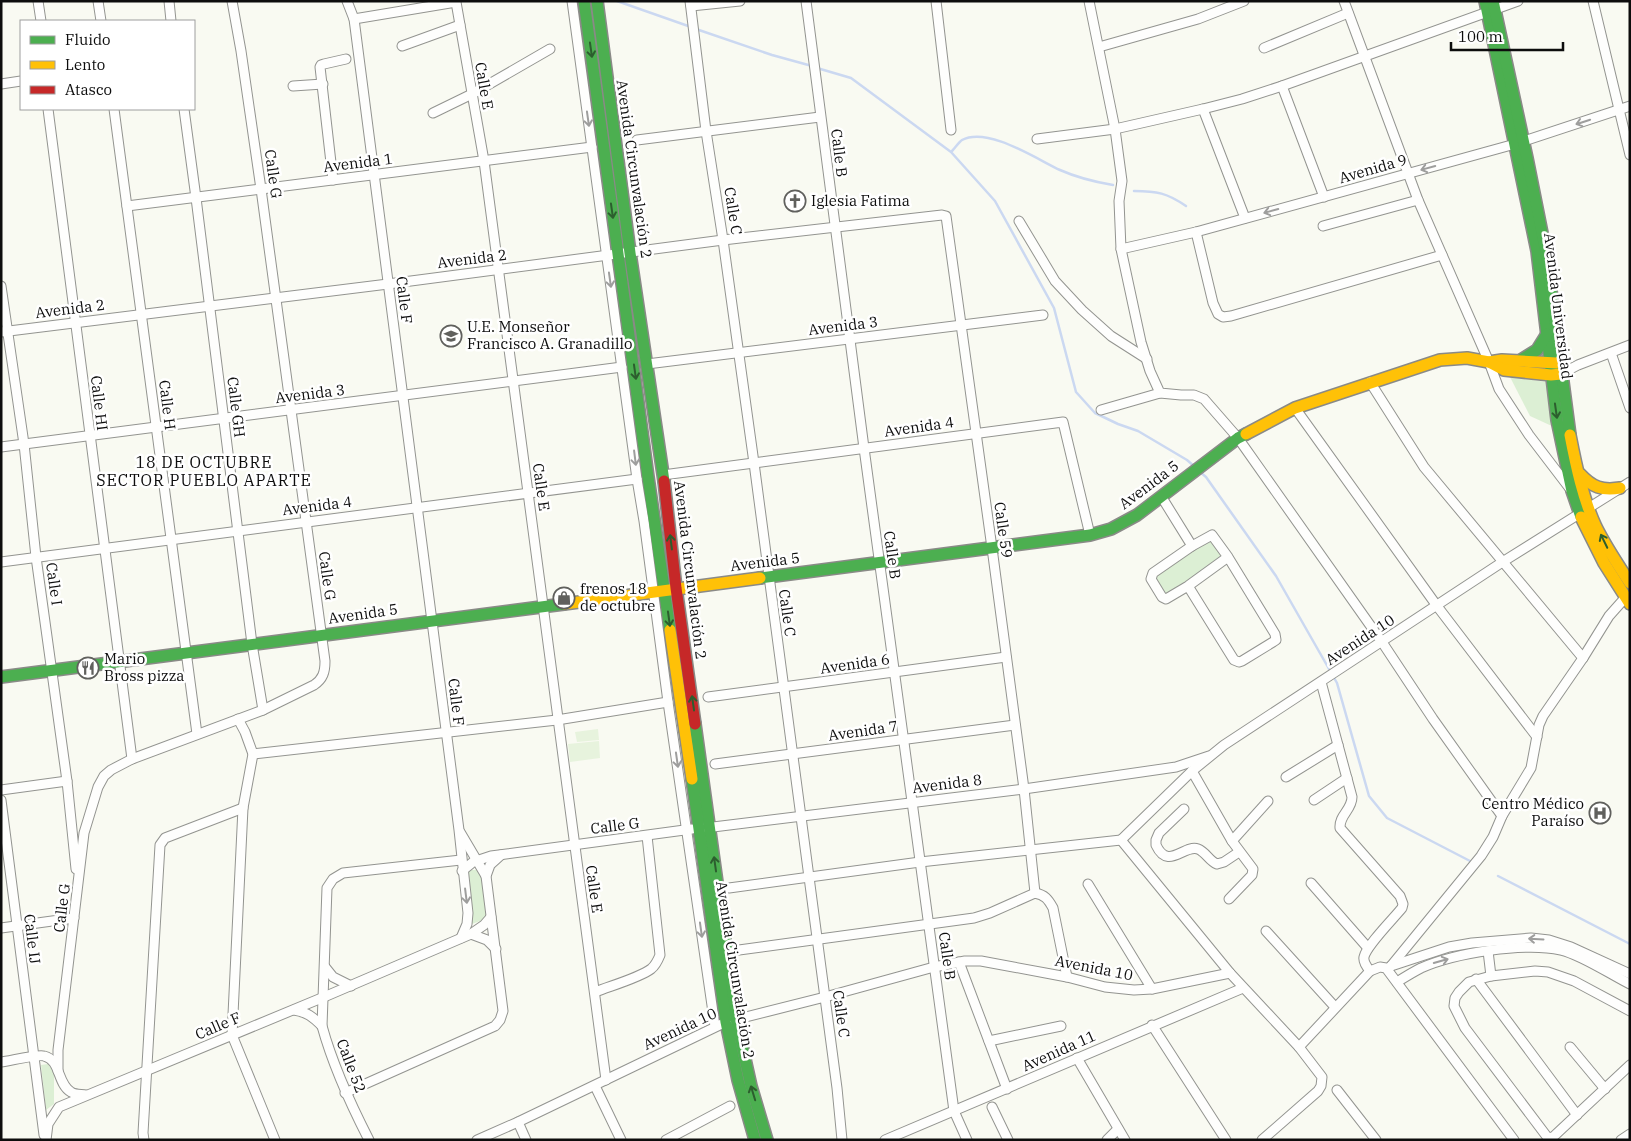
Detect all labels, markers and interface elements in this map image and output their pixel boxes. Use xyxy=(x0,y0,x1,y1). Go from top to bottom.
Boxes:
legend xyxy=(20,20,195,110)
scale bar xyxy=(1451,20,1564,52)
text: 100 m xyxy=(1458,27,1503,46)
text: Fluido xyxy=(65,30,110,49)
one-way arrow xyxy=(586,41,596,57)
text: Lento xyxy=(65,55,105,74)
street label: Calle E xyxy=(471,61,498,111)
street label: Avenida Circunvalación 2 xyxy=(613,78,656,259)
text: Atasco xyxy=(65,80,112,99)
one-way arrow xyxy=(584,111,594,127)
one-way arrow xyxy=(1576,117,1592,127)
street label: Calle B xyxy=(827,128,852,178)
street label: Calle G xyxy=(261,148,286,200)
street label: Avenida 1 xyxy=(322,149,394,176)
street label: Avenida 9 xyxy=(1337,150,1409,187)
one-way arrow xyxy=(1420,164,1436,173)
street label: Calle C xyxy=(720,186,747,236)
church icon: Iglesia Fatima xyxy=(783,189,807,213)
place label: Iglesia Fatima xyxy=(811,191,910,210)
one-way arrow xyxy=(607,202,617,218)
one-way arrow xyxy=(1263,207,1279,216)
street label: Avenida Universidad xyxy=(1540,232,1577,380)
street label: Avenida 2 xyxy=(436,245,508,272)
one-way arrow xyxy=(605,272,615,288)
street label: Calle F xyxy=(392,275,417,325)
street label: Avenida 2 xyxy=(34,295,106,322)
street label: Avenida 3 xyxy=(807,312,879,339)
place label: U.E. Monseñor Francisco A. Granadillo xyxy=(467,317,633,353)
school or university icon: U.E. Monseñor Francisco A. Granadillo xyxy=(439,324,463,348)
one-way arrow xyxy=(630,363,640,379)
street label: Calle HI xyxy=(87,374,112,432)
street label: Calle GH xyxy=(223,376,250,438)
street label: Calle H xyxy=(155,379,180,431)
street label: Avenida 3 xyxy=(274,380,346,407)
one-way arrow xyxy=(1551,403,1561,419)
street label: Avenida 4 xyxy=(883,412,955,441)
one-way arrow xyxy=(630,450,640,466)
district label: 18 DE OCTUBRE SECTOR PUEBLO APARTE xyxy=(96,452,312,490)
street label: Avenida 5 xyxy=(1115,456,1182,513)
street label: Calle E xyxy=(529,462,554,512)
street label: Avenida Circunvalación 2 xyxy=(670,479,711,660)
street label: Avenida 4 xyxy=(281,492,353,519)
street label: Calle 59 xyxy=(990,501,1017,559)
street label: Calle B xyxy=(880,530,905,580)
one-way arrow xyxy=(666,534,676,550)
one-way arrow xyxy=(1599,534,1609,549)
street label: Avenida 5 xyxy=(729,548,801,575)
street label: Calle G xyxy=(315,550,340,602)
street label: Calle I xyxy=(42,561,67,607)
place label: frenos 18 de octubre xyxy=(580,579,655,615)
shop icon: frenos 18 de octubre xyxy=(552,586,576,610)
street label: Calle C xyxy=(775,588,800,638)
street label: Avenida 5 xyxy=(327,599,399,628)
street label: Avenida 10 xyxy=(1321,610,1398,669)
one-way arrow xyxy=(664,611,674,627)
place label: Mario Bross pizza xyxy=(104,649,185,685)
street label: Avenida 6 xyxy=(819,649,891,678)
restaurant icon: Mario Bross pizza xyxy=(76,656,100,680)
street label: Calle F xyxy=(444,677,469,727)
one-way arrow xyxy=(687,695,697,711)
street label: Avenida 7 xyxy=(827,716,899,745)
one-way arrow xyxy=(672,752,682,768)
street label: Avenida 8 xyxy=(911,770,983,797)
place label: Centro Médico Paraíso xyxy=(1482,794,1584,830)
hospital icon: Centro Médico Paraíso xyxy=(1588,801,1612,825)
street label: Calle G xyxy=(589,813,641,838)
one-way arrow xyxy=(710,856,720,872)
street label: Calle E xyxy=(582,864,607,914)
street label: Avenida Circunvalación 2 xyxy=(712,879,759,1060)
street label: Calle G xyxy=(49,882,74,933)
one-way arrow xyxy=(461,887,471,903)
street label: Calle IJ xyxy=(20,913,45,965)
one-way arrow xyxy=(696,922,706,938)
street label: Calle B xyxy=(935,931,960,981)
one-way arrow xyxy=(1528,934,1544,943)
street label: Avenida 10 xyxy=(1054,951,1135,984)
one-way arrow xyxy=(1433,956,1449,966)
street label: Calle C xyxy=(829,989,854,1039)
street label: Avenida 10 xyxy=(640,1003,720,1054)
street label: Calle F xyxy=(192,1007,243,1044)
street label: Avenida 11 xyxy=(1019,1026,1099,1075)
street label: Calle 52 xyxy=(333,1036,370,1096)
one-way arrow xyxy=(748,1085,758,1101)

